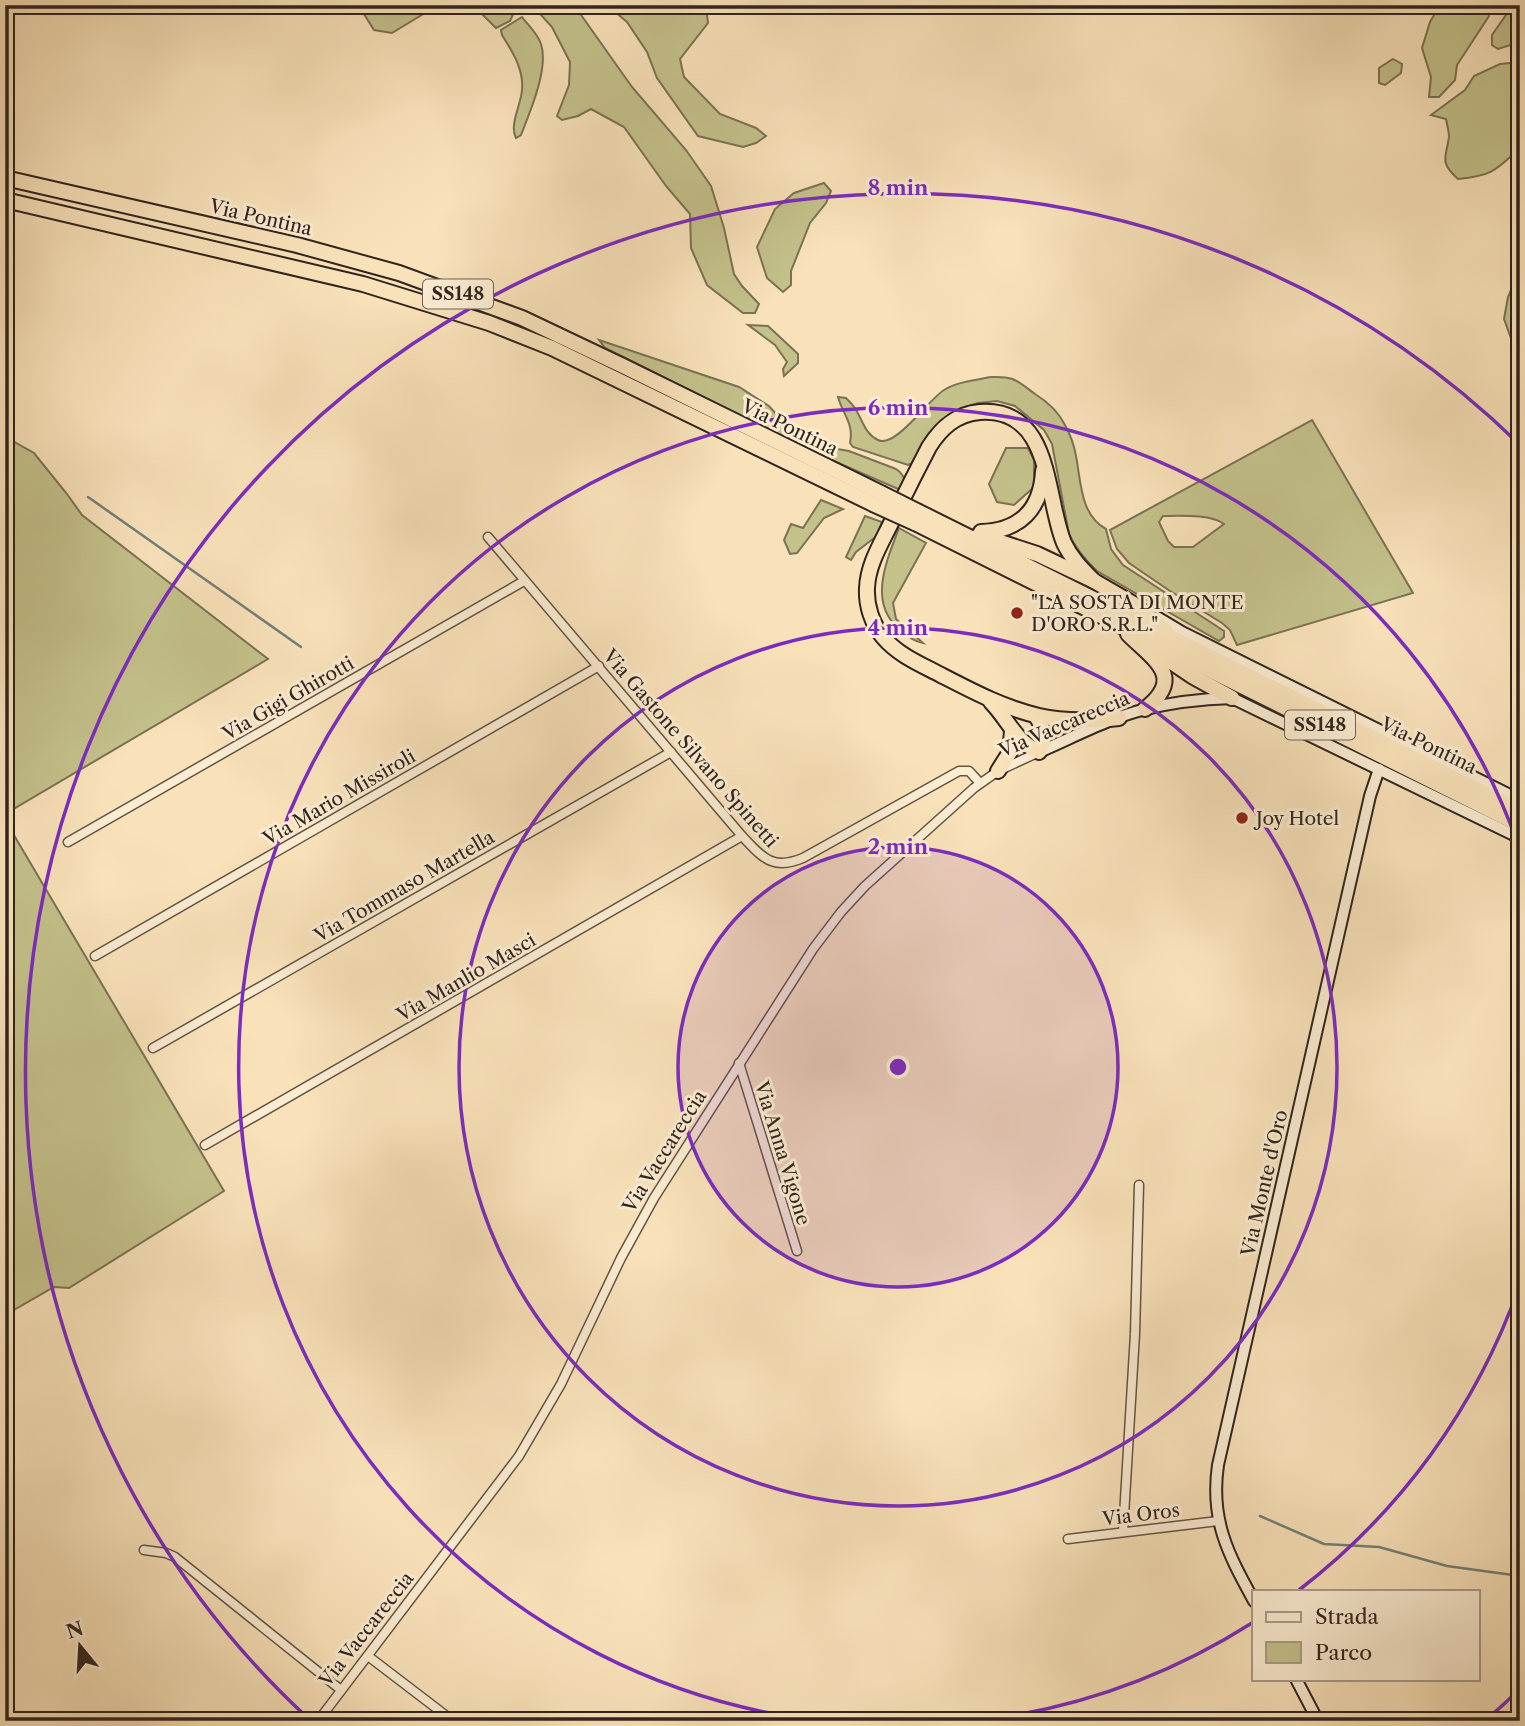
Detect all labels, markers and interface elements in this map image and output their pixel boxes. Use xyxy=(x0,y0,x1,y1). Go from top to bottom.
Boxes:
text: 8 min xyxy=(867,175,929,200)
street label: Via Pontina xyxy=(206,194,314,240)
road number: SS148 xyxy=(423,280,493,308)
street label: Via Pontina xyxy=(737,394,842,461)
text: 6 min xyxy=(868,395,929,420)
place label: "LA SOSTA DI MONTE D'ORO S.R.L." xyxy=(1031,591,1244,636)
marker: "LA SOSTA DI MONTE D'ORO S.R.L." xyxy=(1009,605,1025,621)
text: 4 min xyxy=(868,615,929,640)
street label: Via Gastone Silvano Spinetti xyxy=(598,644,783,852)
street label: Via Gigi Ghirotti xyxy=(218,651,358,746)
street label: Via Vaccareccia xyxy=(994,687,1133,763)
road number: SS148 xyxy=(1285,710,1355,740)
street label: Via Pontina xyxy=(1376,712,1481,779)
street label: Via Mario Missiroli xyxy=(258,744,420,851)
place label: Joy Hotel xyxy=(1253,807,1339,830)
marker: Joy Hotel xyxy=(1234,810,1250,826)
street label: Via Tommaso Martella xyxy=(309,825,498,948)
text: 2 min xyxy=(868,834,929,859)
street label: Via Manlio Masci xyxy=(392,928,540,1027)
centre of rings xyxy=(886,1055,910,1079)
street label: Via Anna Vigone xyxy=(749,1077,815,1228)
street label: Via Vaccareccia xyxy=(617,1086,711,1217)
street label: Via Monte d'Oro xyxy=(1236,1107,1293,1260)
street label: Via Oros xyxy=(1100,1498,1181,1531)
street label: Via Vaccareccia xyxy=(314,1567,418,1692)
legend xyxy=(1252,1590,1480,1680)
text: Strada xyxy=(1315,1604,1380,1629)
north arrow xyxy=(46,1610,116,1680)
text: N xyxy=(63,1617,86,1644)
text: Parco xyxy=(1315,1640,1372,1665)

